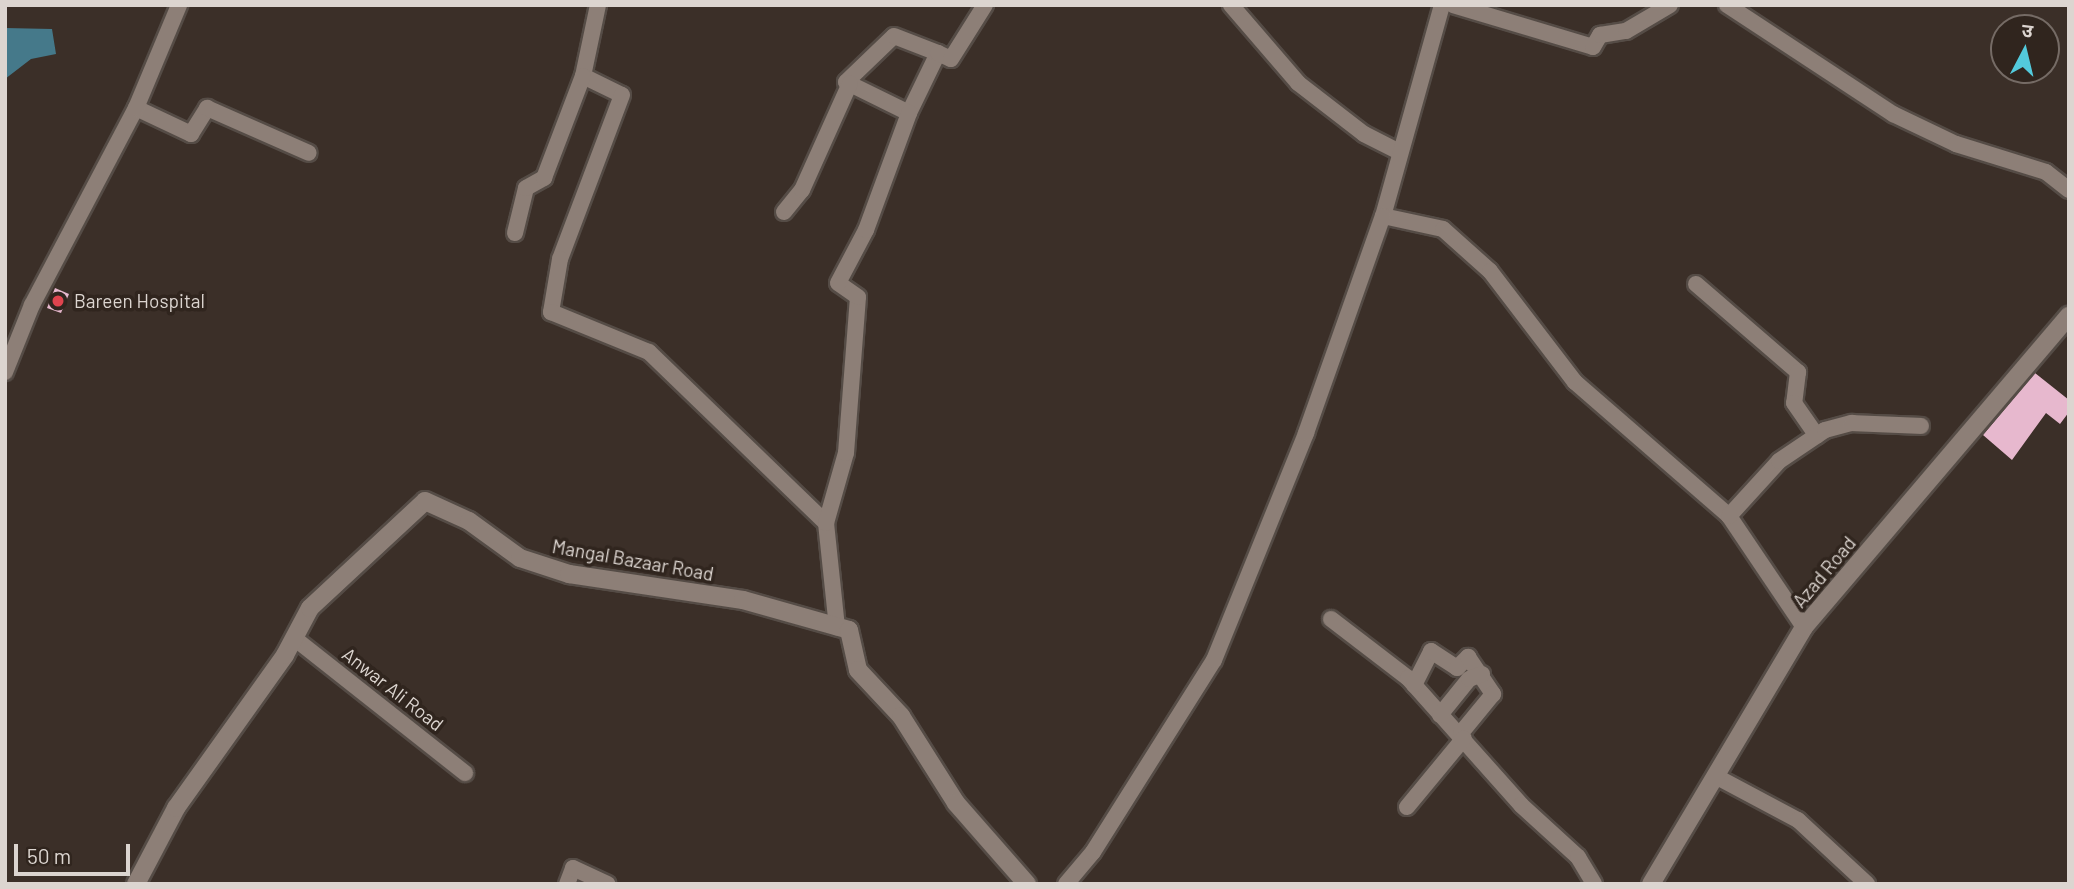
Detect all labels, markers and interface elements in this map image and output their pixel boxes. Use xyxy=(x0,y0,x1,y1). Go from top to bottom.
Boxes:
north arrow xyxy=(1990,14,2060,84)
text: उ xyxy=(2020,18,2034,42)
place label: Bareen Hospital xyxy=(74,290,205,312)
marker: Bareen Hospital xyxy=(48,291,68,311)
street label: Azad Road xyxy=(1788,532,1860,612)
street label: Mangal Bazaar Road xyxy=(550,535,716,585)
street label: Anwar Ali Road xyxy=(338,642,448,736)
scale bar xyxy=(18,830,133,874)
text: 50 m xyxy=(27,843,71,868)

